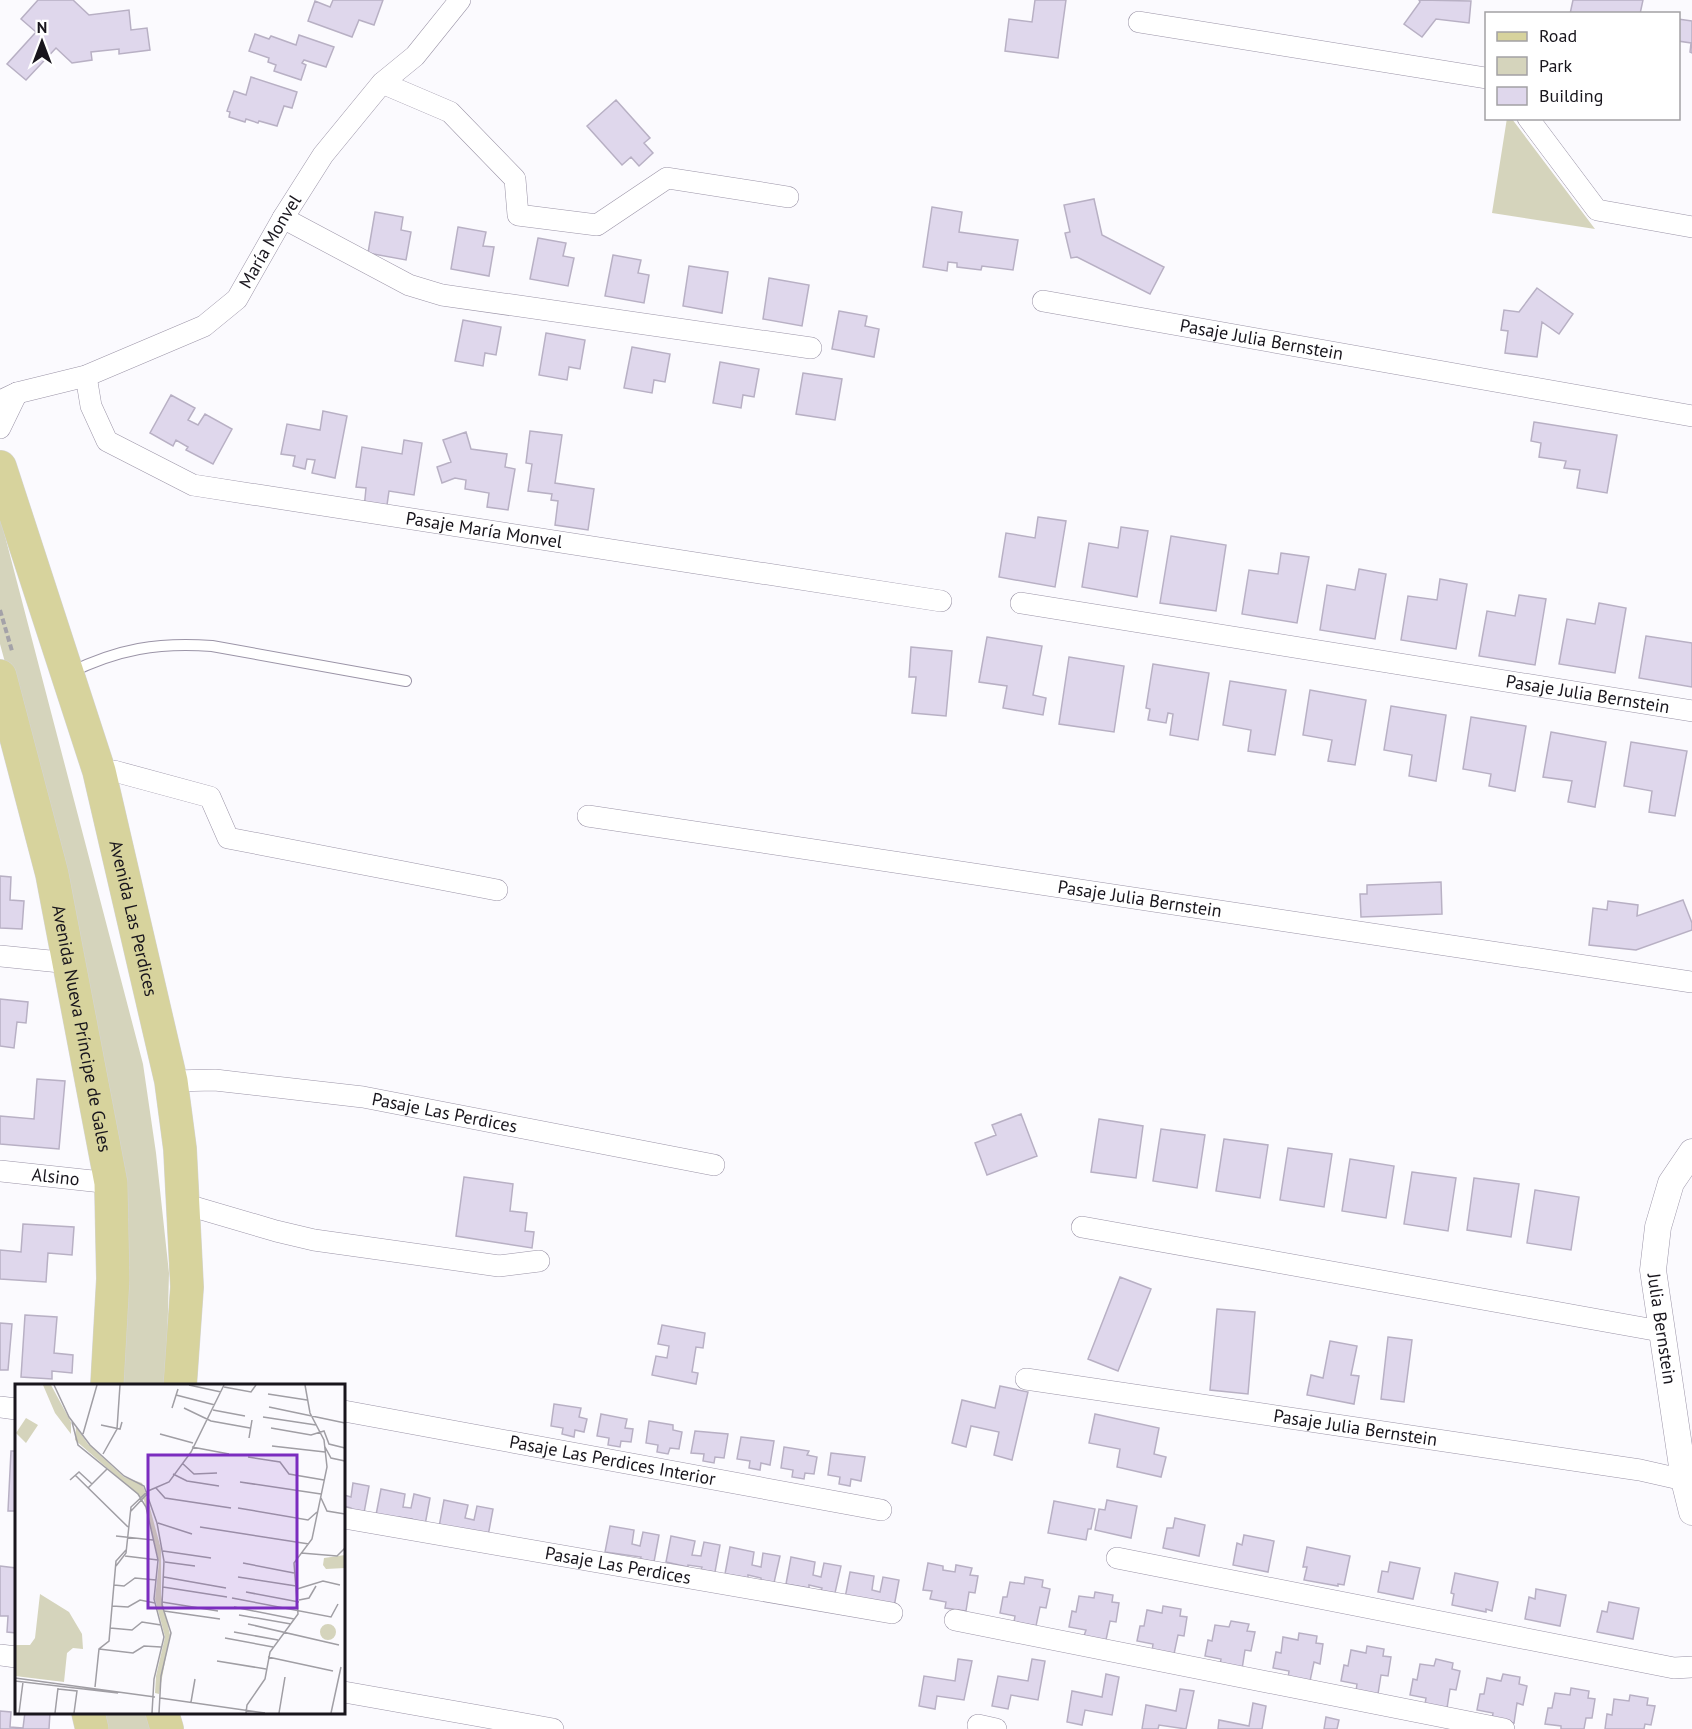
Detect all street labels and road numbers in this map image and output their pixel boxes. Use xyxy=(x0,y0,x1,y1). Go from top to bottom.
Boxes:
street label: María Monvel xyxy=(234,189,306,292)
street label: Pasaje Julia Bernstein xyxy=(1178,313,1345,365)
street label: Pasaje María Monvel xyxy=(404,506,565,553)
street label: Pasaje Julia Bernstein xyxy=(1504,669,1671,718)
street label: Avenida Las Perdices xyxy=(104,838,163,999)
street label: Pasaje Julia Bernstein xyxy=(1056,875,1223,922)
street label: Avenida Nueva Príncipe de Gales xyxy=(47,903,117,1154)
street label: Pasaje Las Perdices xyxy=(370,1087,519,1138)
street label: Alsino xyxy=(31,1163,81,1191)
street label: Julia Bernstein xyxy=(1642,1271,1682,1386)
street label: Pasaje Julia Bernstein xyxy=(1272,1404,1439,1451)
street label: Pasaje Las Perdices Interior xyxy=(508,1430,718,1490)
street label: Pasaje Las Perdices xyxy=(543,1541,693,1589)

